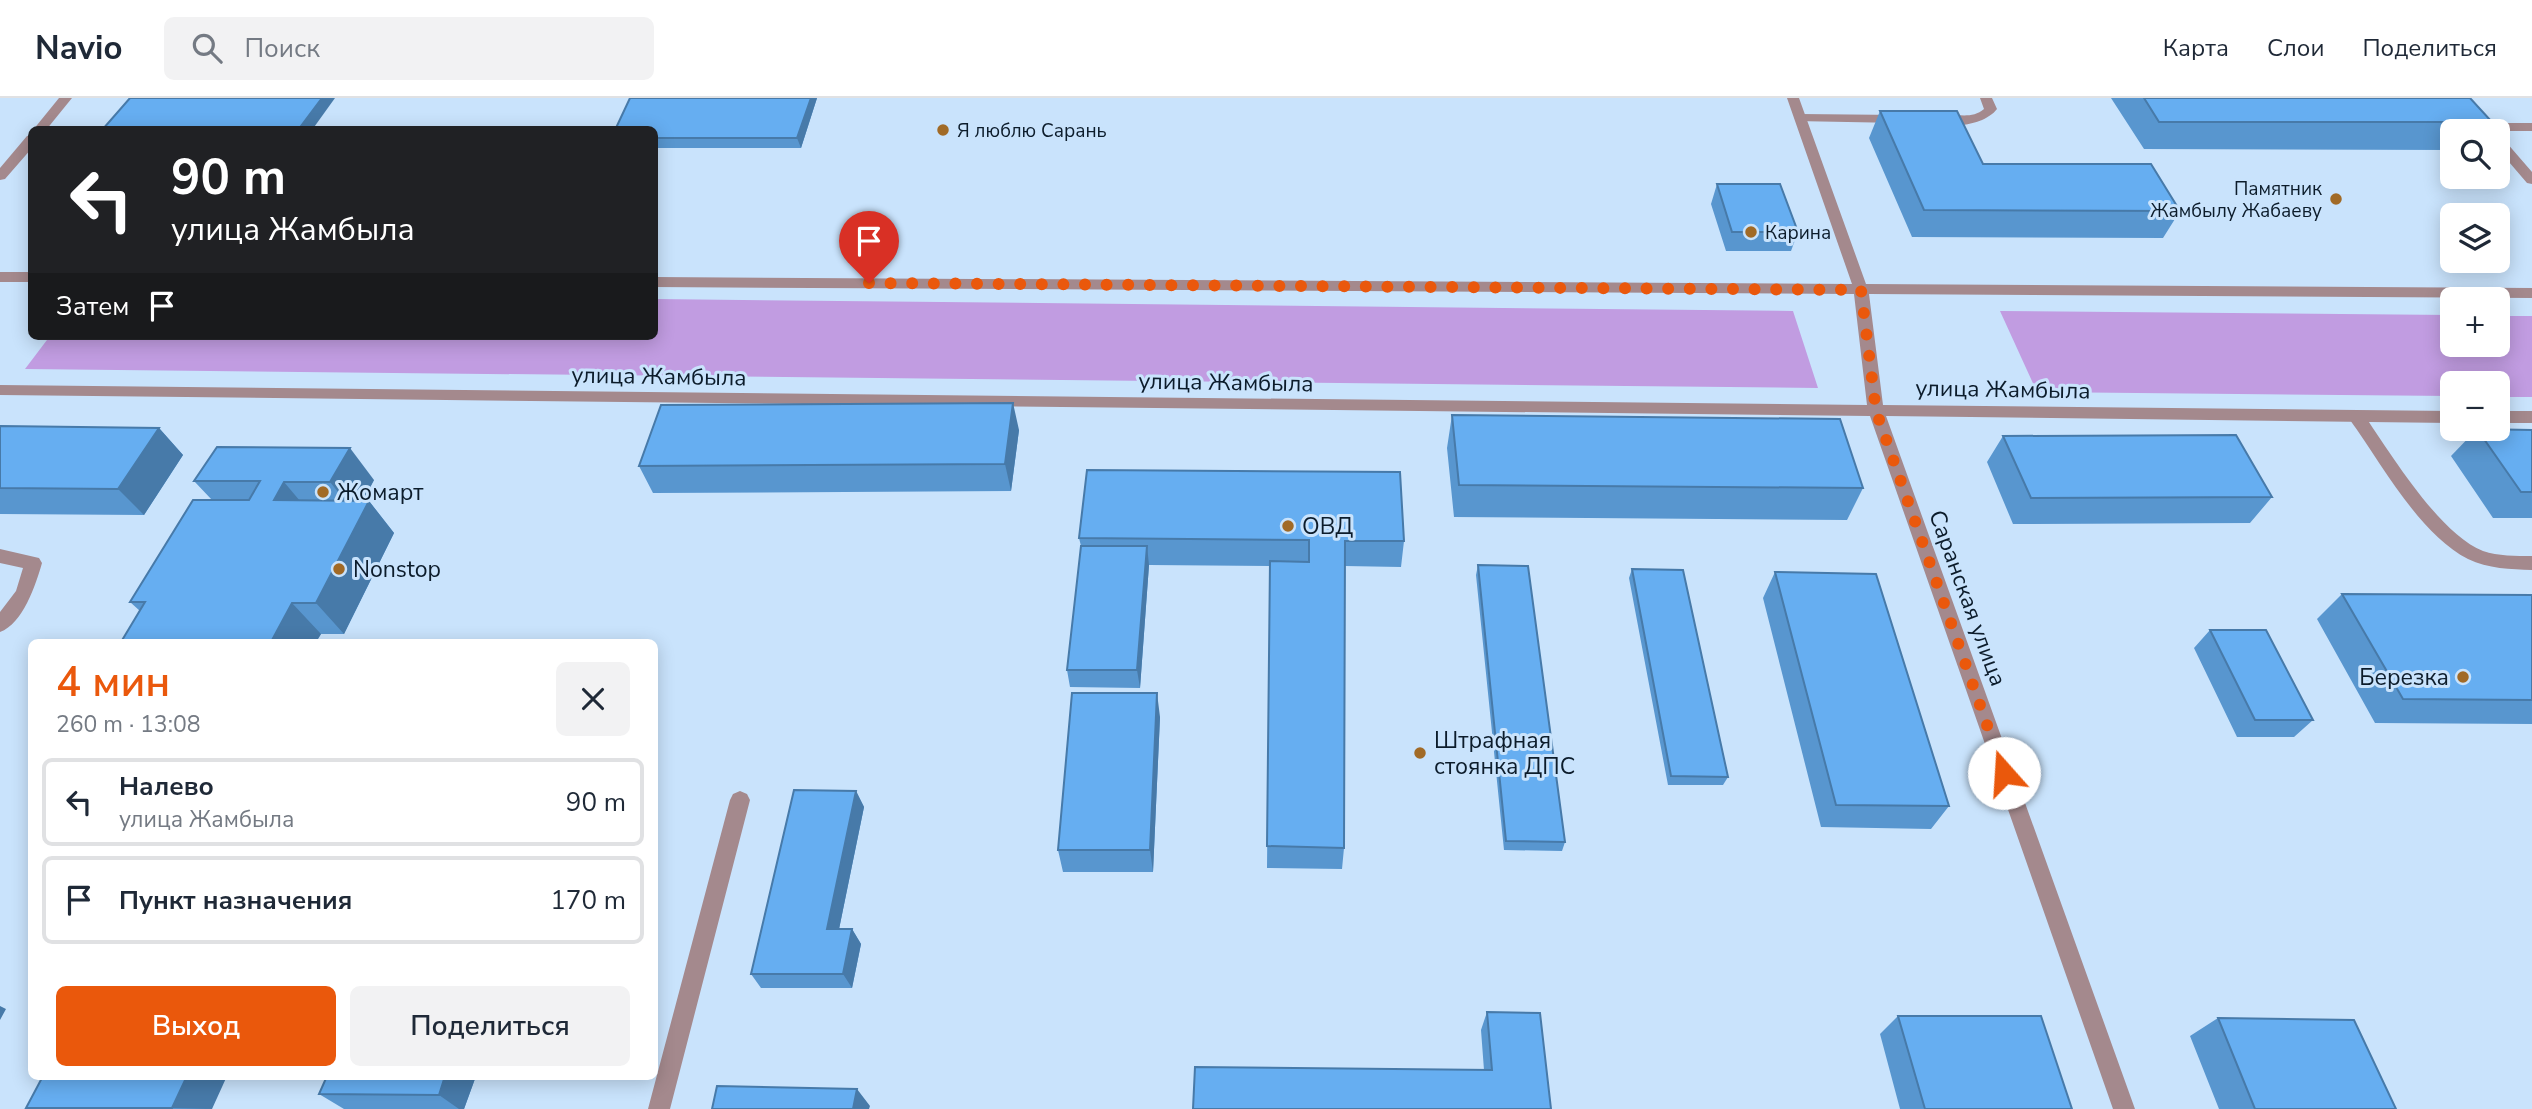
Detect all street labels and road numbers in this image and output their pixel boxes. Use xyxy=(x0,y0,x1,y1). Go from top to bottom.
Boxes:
street label: улица Жамбыла xyxy=(571,359,747,394)
street label: улица Жамбыла xyxy=(1138,365,1314,400)
street label: улица Жамбыла xyxy=(1915,372,2091,407)
street label: Саранская улица xyxy=(1921,506,2014,690)

